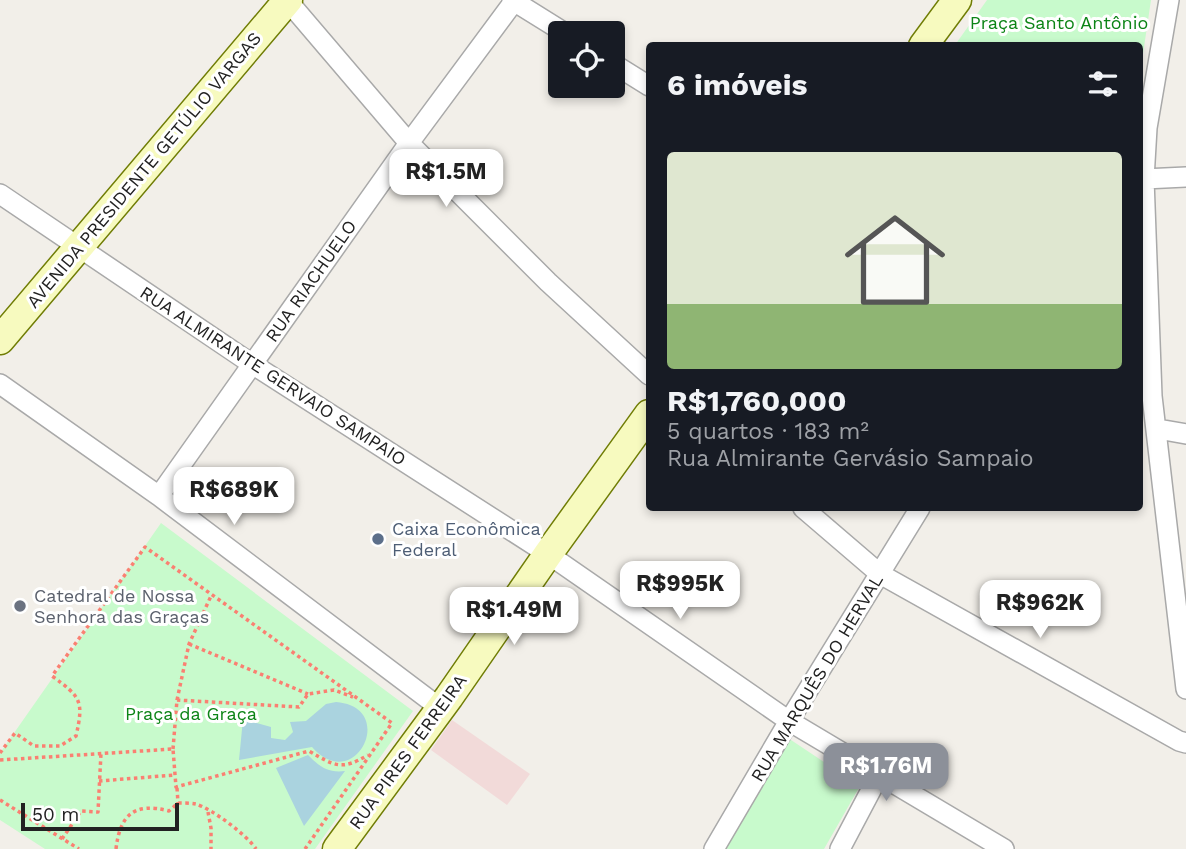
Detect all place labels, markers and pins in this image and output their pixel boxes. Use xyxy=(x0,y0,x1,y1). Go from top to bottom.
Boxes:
pin: R$1.5M xyxy=(389,150,503,209)
pin: R$689K xyxy=(177,468,291,527)
place label: Caixa Econômica Federal xyxy=(392,518,541,560)
marker: Caixa Econômica Federal xyxy=(370,531,386,547)
pin: R$995K xyxy=(623,562,737,621)
pin: R$962K xyxy=(983,580,1097,640)
place label: Catedral de Nossa Senhora das Graças xyxy=(34,585,209,627)
pin: R$1.49M xyxy=(449,588,579,647)
marker: Catedral de Nossa Senhora das Graças xyxy=(12,598,28,614)
pin: R$1.76M xyxy=(821,744,951,803)

